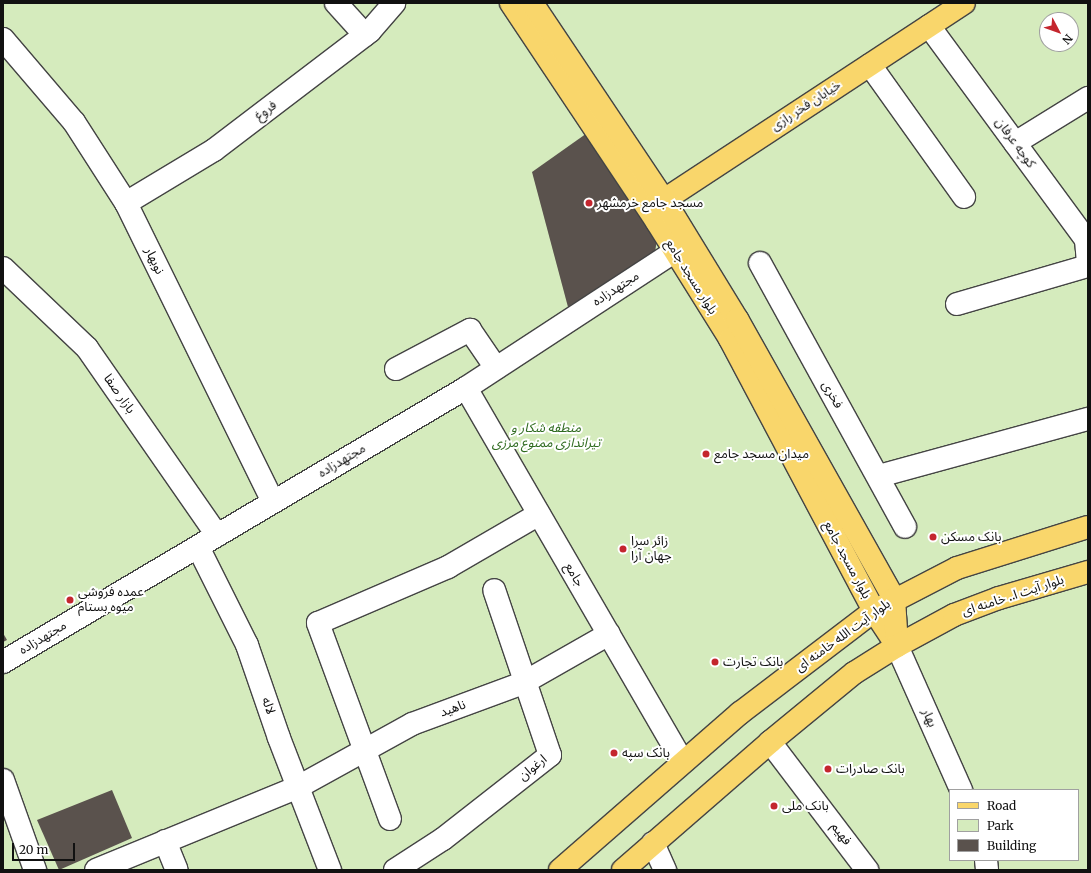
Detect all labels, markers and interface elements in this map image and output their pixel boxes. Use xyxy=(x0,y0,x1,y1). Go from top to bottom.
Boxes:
north arrow xyxy=(1039,12,1079,52)
text: N xyxy=(1059,31,1075,47)
street label: خیابان فخر رازی xyxy=(768,78,844,134)
street label: فروغ xyxy=(252,98,280,124)
street label: کوچه عرفان xyxy=(992,115,1038,171)
place label: مسجد جامع خرمشهر xyxy=(597,195,703,211)
marker: مسجد جامع خرمشهر xyxy=(584,198,594,208)
street label: بلوار مسجد جامع xyxy=(662,236,720,318)
street label: نوبهار xyxy=(141,245,167,277)
street label: مجتهدزاده xyxy=(590,268,642,310)
street label: بازار صفا xyxy=(100,371,138,417)
street label: فخری xyxy=(818,378,846,412)
park label: منطقه شکار و تیراندازی ممنوع مرزی xyxy=(492,421,600,452)
street label: مجتهدزاده xyxy=(315,441,369,481)
place label: میدان مسجد جامع xyxy=(714,446,809,462)
marker: میدان مسجد جامع xyxy=(701,449,711,459)
street label: بلوار مسجد جامع xyxy=(820,518,874,602)
place label: بانک مسکن xyxy=(941,529,1002,545)
marker: بانک مسکن xyxy=(928,532,938,542)
place label: زائر سرا جهان آرا xyxy=(631,534,672,565)
marker: زائر سرا جهان آرا xyxy=(618,544,628,554)
street label: جامع xyxy=(561,560,587,590)
street label: بلوار آیت ا.. خامنه ای xyxy=(960,572,1066,620)
place label: عمده فروشی میوه بستام xyxy=(78,585,144,616)
marker: عمده فروشی میوه بستام xyxy=(65,595,75,605)
street label: بلوار آیت الله خامنه ای xyxy=(792,596,894,676)
street label: مجتهدزاده xyxy=(16,618,70,658)
place label: بانک تجارت xyxy=(723,654,783,670)
marker: بانک تجارت xyxy=(710,657,720,667)
street label: لاله xyxy=(258,695,278,717)
street label: ناهید xyxy=(438,697,468,721)
street label: بهار xyxy=(918,706,940,730)
place label: بانک سپه xyxy=(622,745,670,761)
marker: بانک سپه xyxy=(609,748,619,758)
street label: ارغوان xyxy=(516,752,550,784)
place label: بانک صادرات xyxy=(836,761,905,777)
marker: بانک صادرات xyxy=(823,764,833,774)
legend xyxy=(949,789,1079,861)
place label: بانک ملی xyxy=(782,798,829,814)
text: Road xyxy=(987,798,1016,813)
marker: بانک ملی xyxy=(769,801,779,811)
text: Park xyxy=(987,818,1014,833)
street label: فهیم xyxy=(827,819,855,849)
scale bar xyxy=(14,835,77,861)
text: Building xyxy=(987,838,1036,853)
text: 20 m xyxy=(19,842,48,857)

